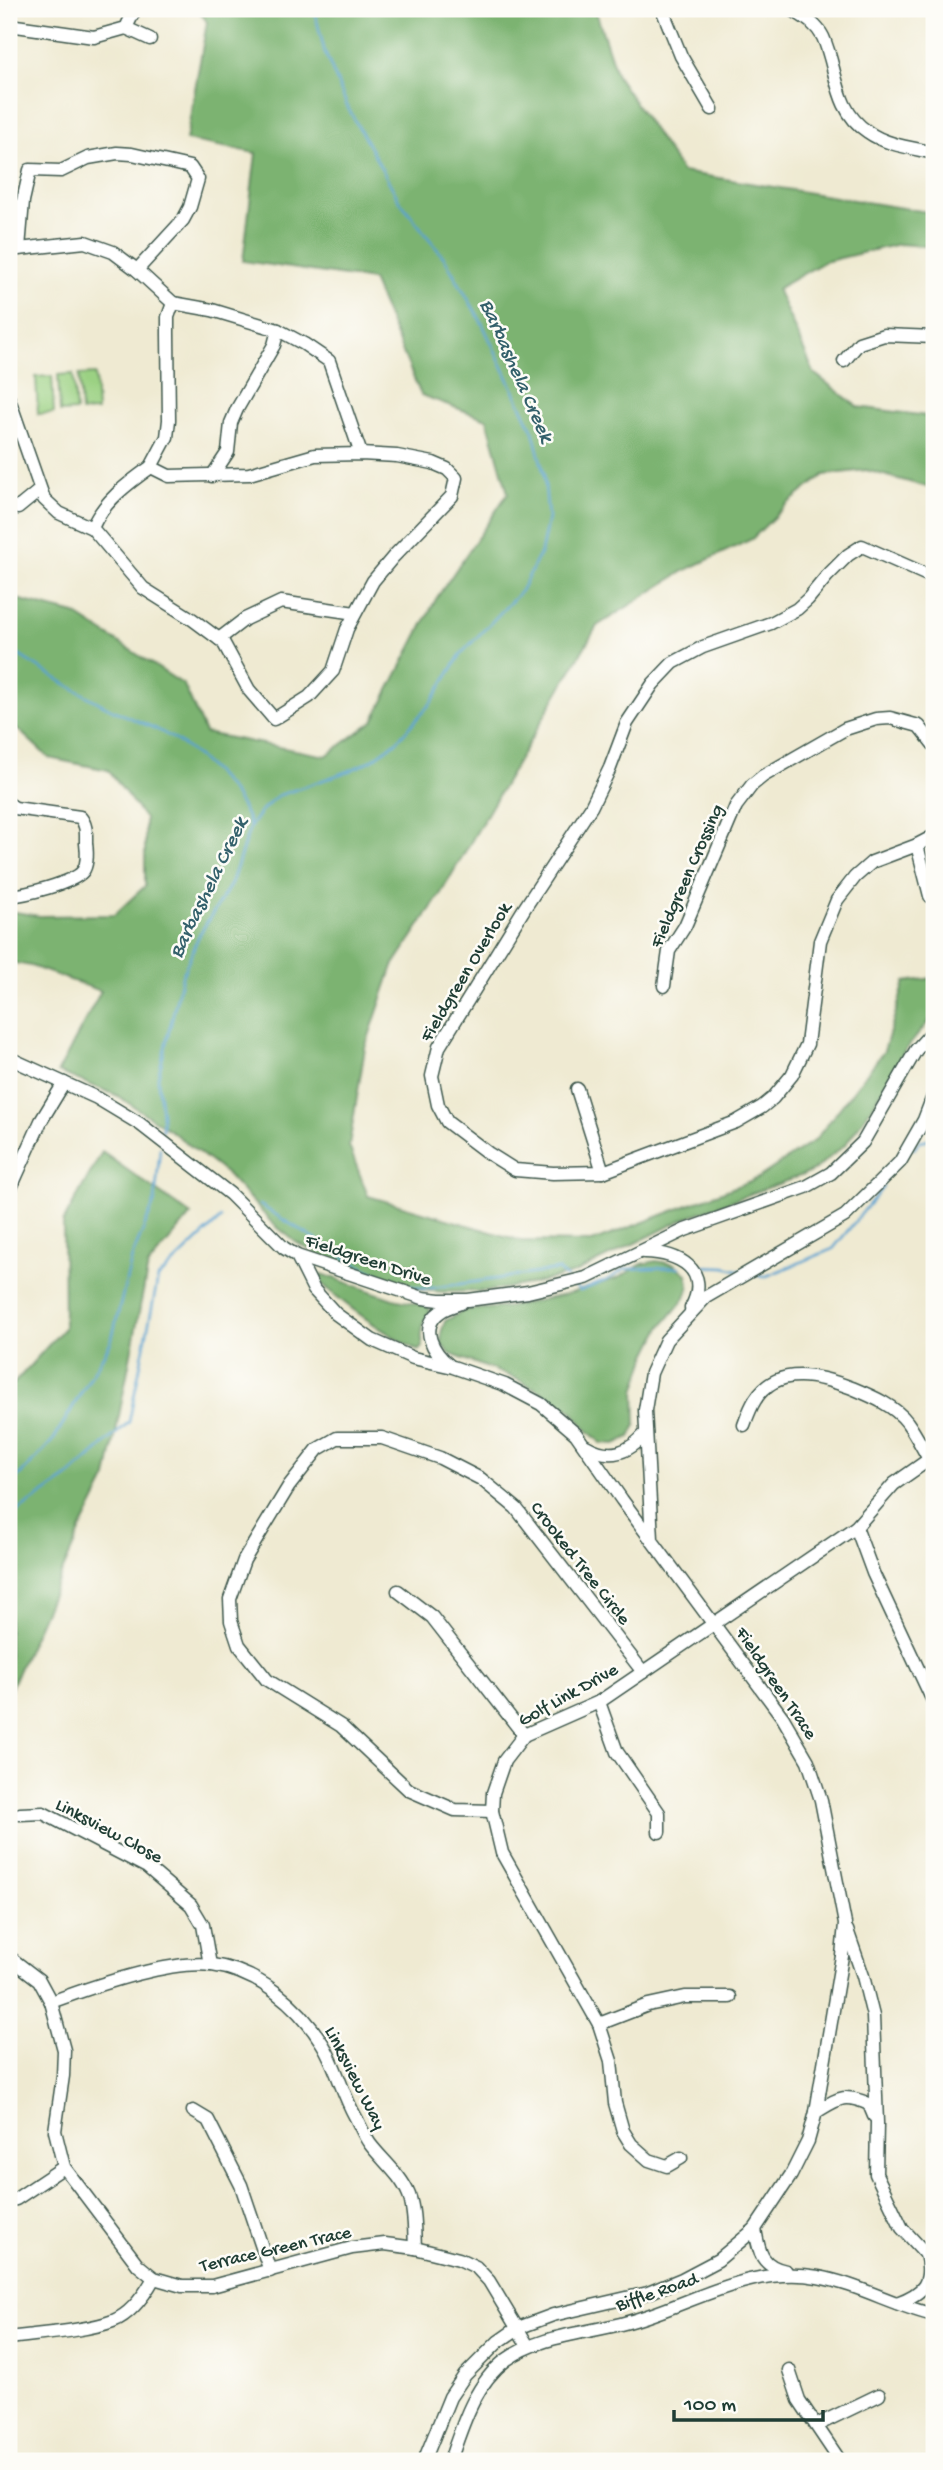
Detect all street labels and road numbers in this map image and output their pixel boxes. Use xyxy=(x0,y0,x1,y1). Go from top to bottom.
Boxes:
street label: Fieldgreen Crossing xyxy=(646,801,730,953)
street label: Fieldgreen Overlook xyxy=(416,898,518,1047)
street label: Fieldgreen Drive xyxy=(301,1230,434,1293)
street label: Crooked Tree Circle xyxy=(524,1498,635,1631)
street label: Fieldgreen Trace xyxy=(729,1623,821,1745)
street label: Golf Link Drive xyxy=(515,1659,623,1733)
street label: Linksview Close xyxy=(51,1794,166,1870)
street label: Linksview Way xyxy=(318,2023,390,2135)
street label: Terrace Green Trace xyxy=(197,2222,354,2279)
street label: Biffle Road xyxy=(612,2268,703,2318)

